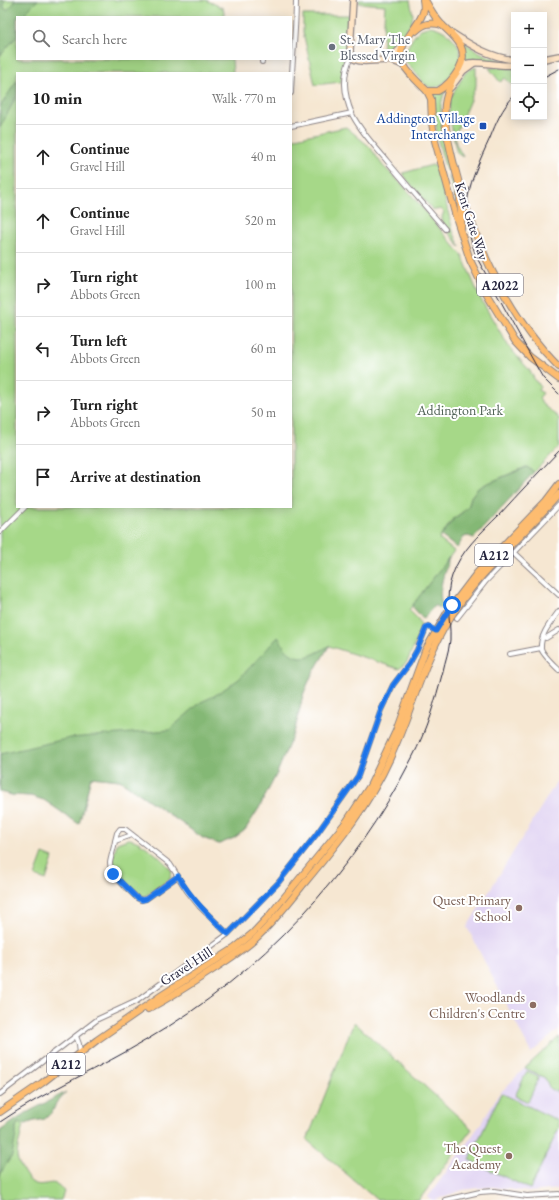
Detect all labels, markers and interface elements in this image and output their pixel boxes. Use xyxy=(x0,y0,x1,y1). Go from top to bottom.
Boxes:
map controls xyxy=(511,12,547,120)
button: + xyxy=(511,12,547,48)
search box xyxy=(16,16,292,60)
icon: search xyxy=(30,27,52,49)
text: Search here xyxy=(62,29,127,48)
place label: St. Mary The Blessed Virgin xyxy=(340,30,416,64)
marker: St. Mary The Blessed Virgin xyxy=(327,42,337,52)
button: − xyxy=(511,48,547,84)
button: locate xyxy=(511,84,547,120)
text: 10 min xyxy=(32,87,82,109)
text: Walk · 770 m xyxy=(212,90,276,107)
place label: Addington Village Interchange xyxy=(375,109,476,143)
marker: Addington Village Interchange xyxy=(478,121,488,131)
text: Continue xyxy=(70,139,130,158)
icon: ahead xyxy=(32,146,54,168)
text: 40 m xyxy=(251,148,276,165)
text: Gravel Hill xyxy=(70,158,125,175)
street label: Kent Gate Way xyxy=(451,180,493,263)
text: Continue xyxy=(70,203,130,222)
icon: ahead xyxy=(32,210,54,232)
text: 520 m xyxy=(245,212,276,229)
text: Gravel Hill xyxy=(70,222,125,239)
text: Turn right xyxy=(70,267,138,286)
icon: right xyxy=(32,274,54,296)
road number: A2022 xyxy=(477,274,523,296)
text: 100 m xyxy=(245,276,276,293)
text: Abbots Green xyxy=(70,286,140,303)
text: Turn left xyxy=(70,331,127,350)
icon: left xyxy=(32,338,54,360)
text: 60 m xyxy=(251,340,276,357)
text: Abbots Green xyxy=(70,350,140,367)
text: Turn right xyxy=(70,395,138,414)
park label: Addington Park xyxy=(416,401,503,419)
icon: right xyxy=(32,402,54,424)
text: 50 m xyxy=(251,404,276,421)
text: Abbots Green xyxy=(70,414,140,431)
icon: arrive xyxy=(32,466,54,488)
text: Arrive at destination xyxy=(70,467,201,486)
road number: A212 xyxy=(475,544,513,566)
route start xyxy=(443,596,461,614)
route end xyxy=(104,865,122,883)
place label: Quest Primary School xyxy=(433,891,512,925)
marker: Quest Primary School xyxy=(514,903,524,913)
street label: Gravel Hill xyxy=(156,942,216,990)
place label: Woodlands Children's Centre xyxy=(429,988,526,1022)
marker: Woodlands Children's Centre xyxy=(528,1000,538,1010)
road number: A212 xyxy=(47,1053,85,1075)
place label: The Quest Academy xyxy=(444,1139,502,1173)
marker: The Quest Academy xyxy=(504,1151,514,1161)

